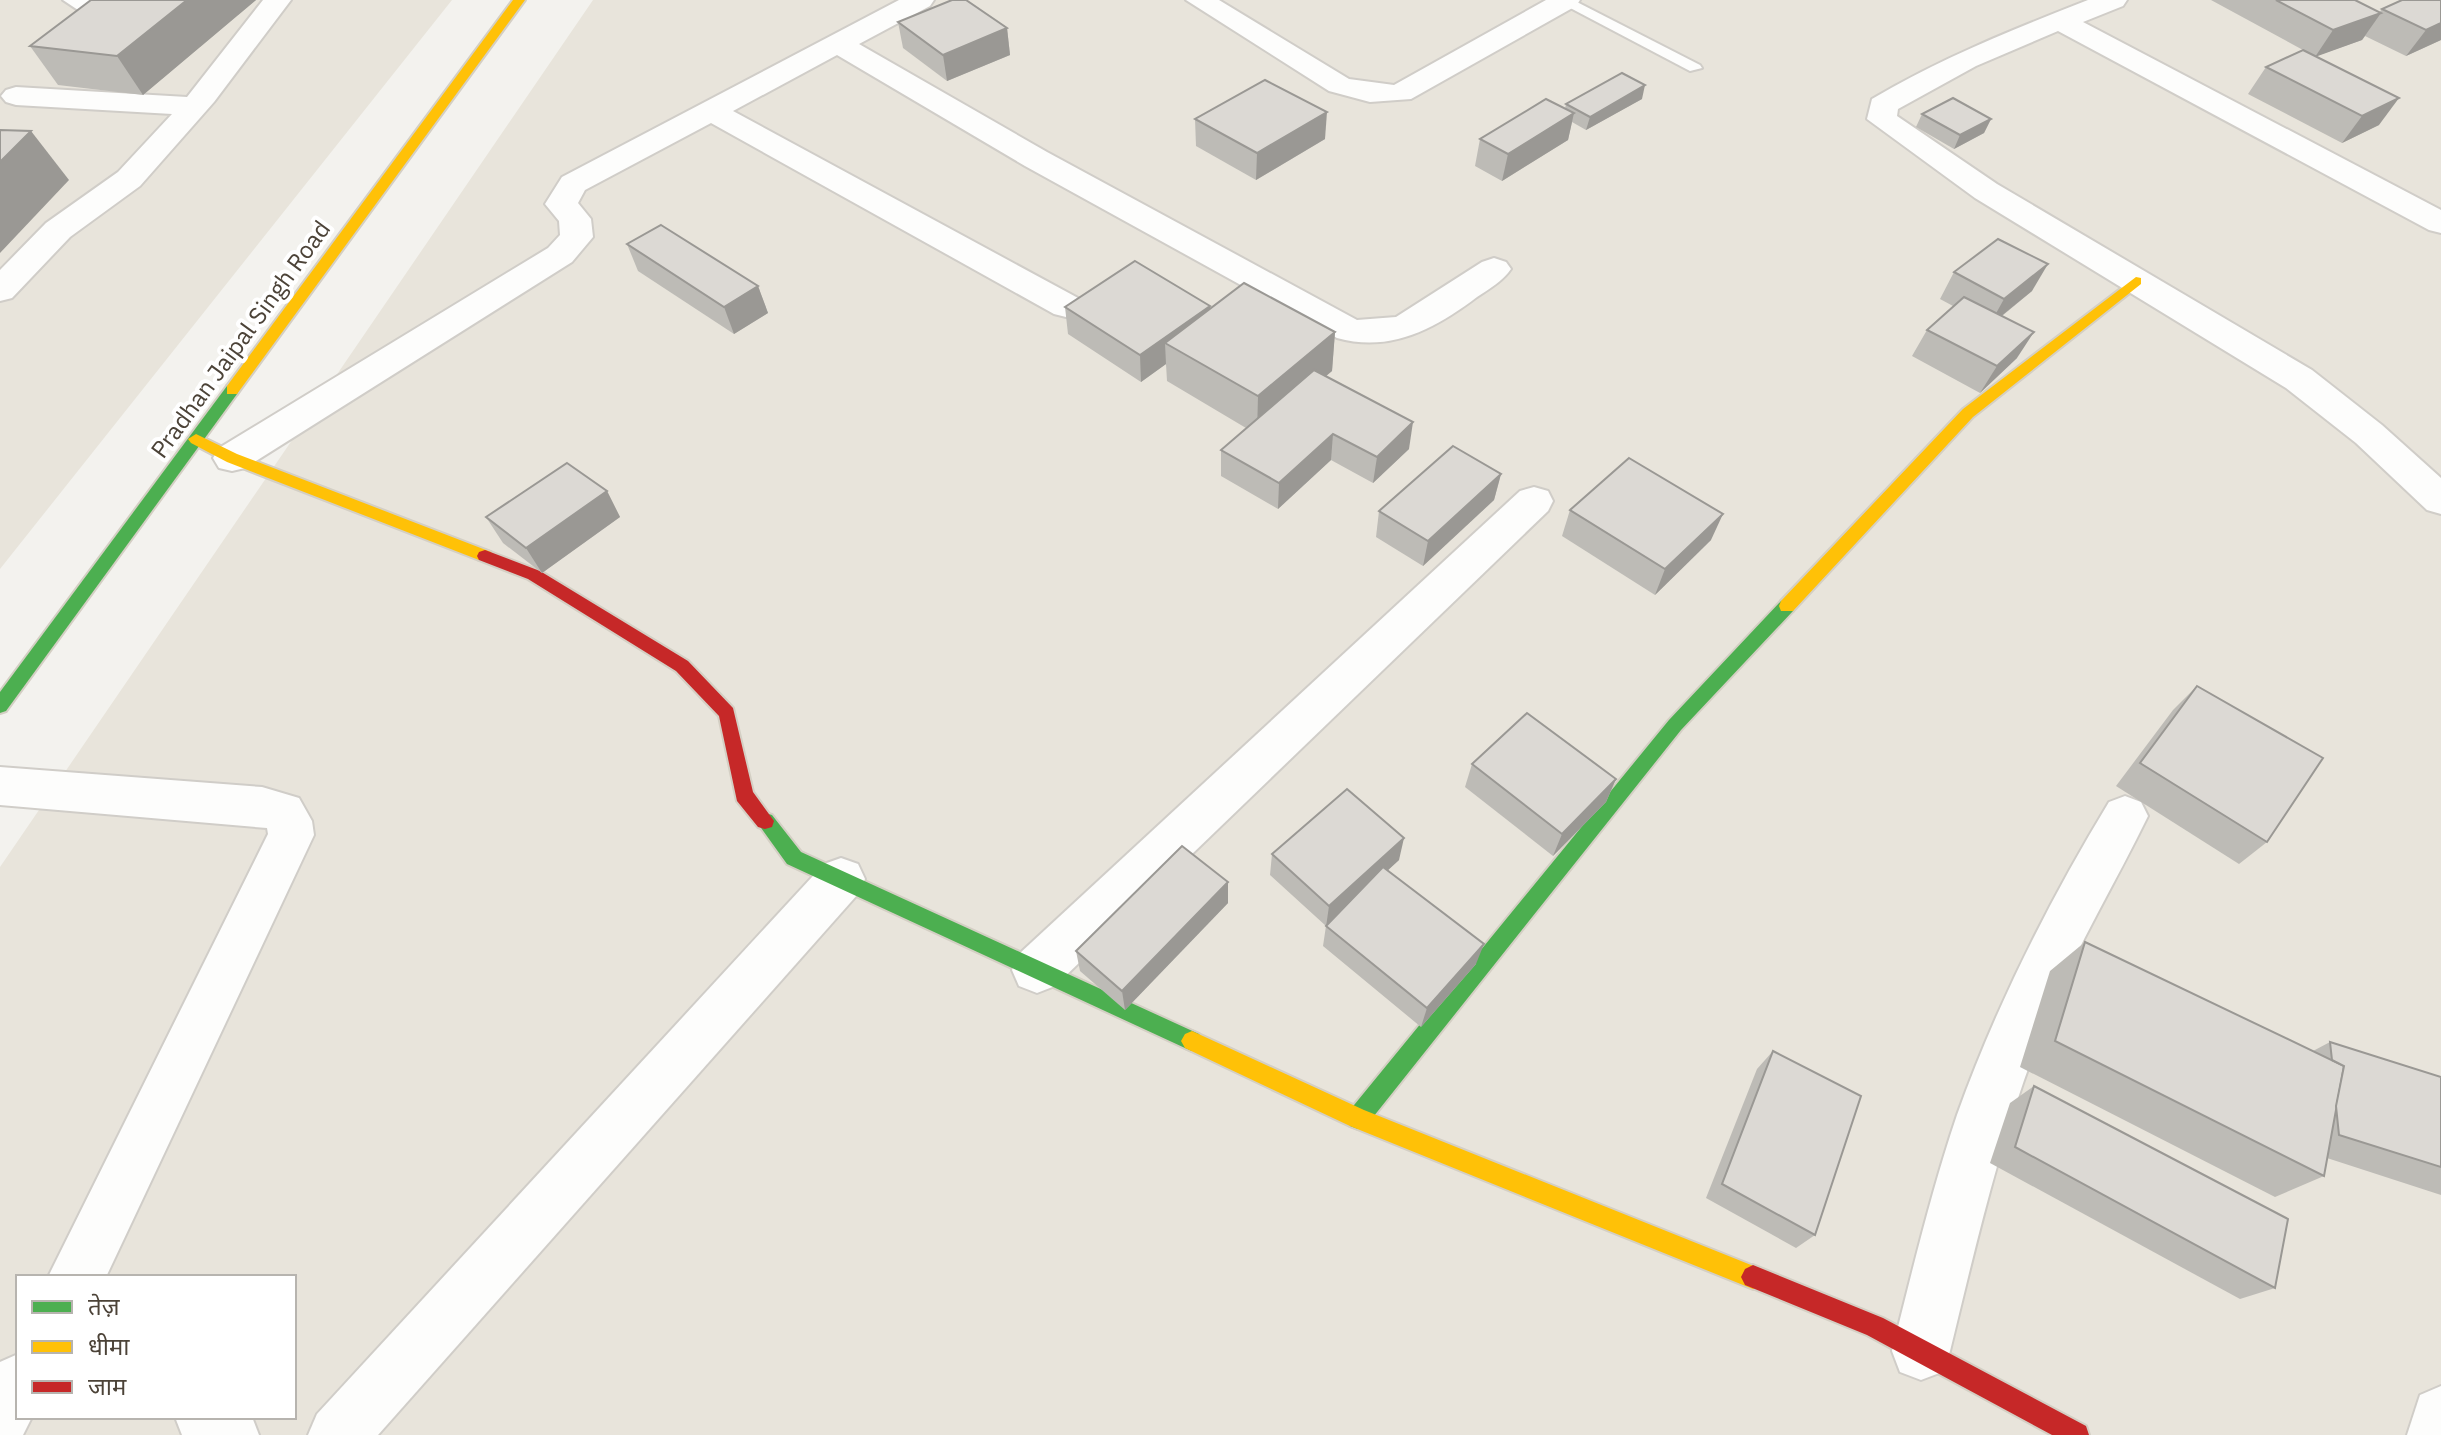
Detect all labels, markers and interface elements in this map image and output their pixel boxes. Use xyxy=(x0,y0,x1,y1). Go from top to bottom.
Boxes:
street label: Pradhan Jaipal Singh Road xyxy=(143,214,337,464)
legend xyxy=(16,1275,296,1419)
text: तेज़ xyxy=(88,1290,121,1322)
text: धीमा xyxy=(88,1330,130,1362)
text: जाम xyxy=(88,1370,127,1402)

